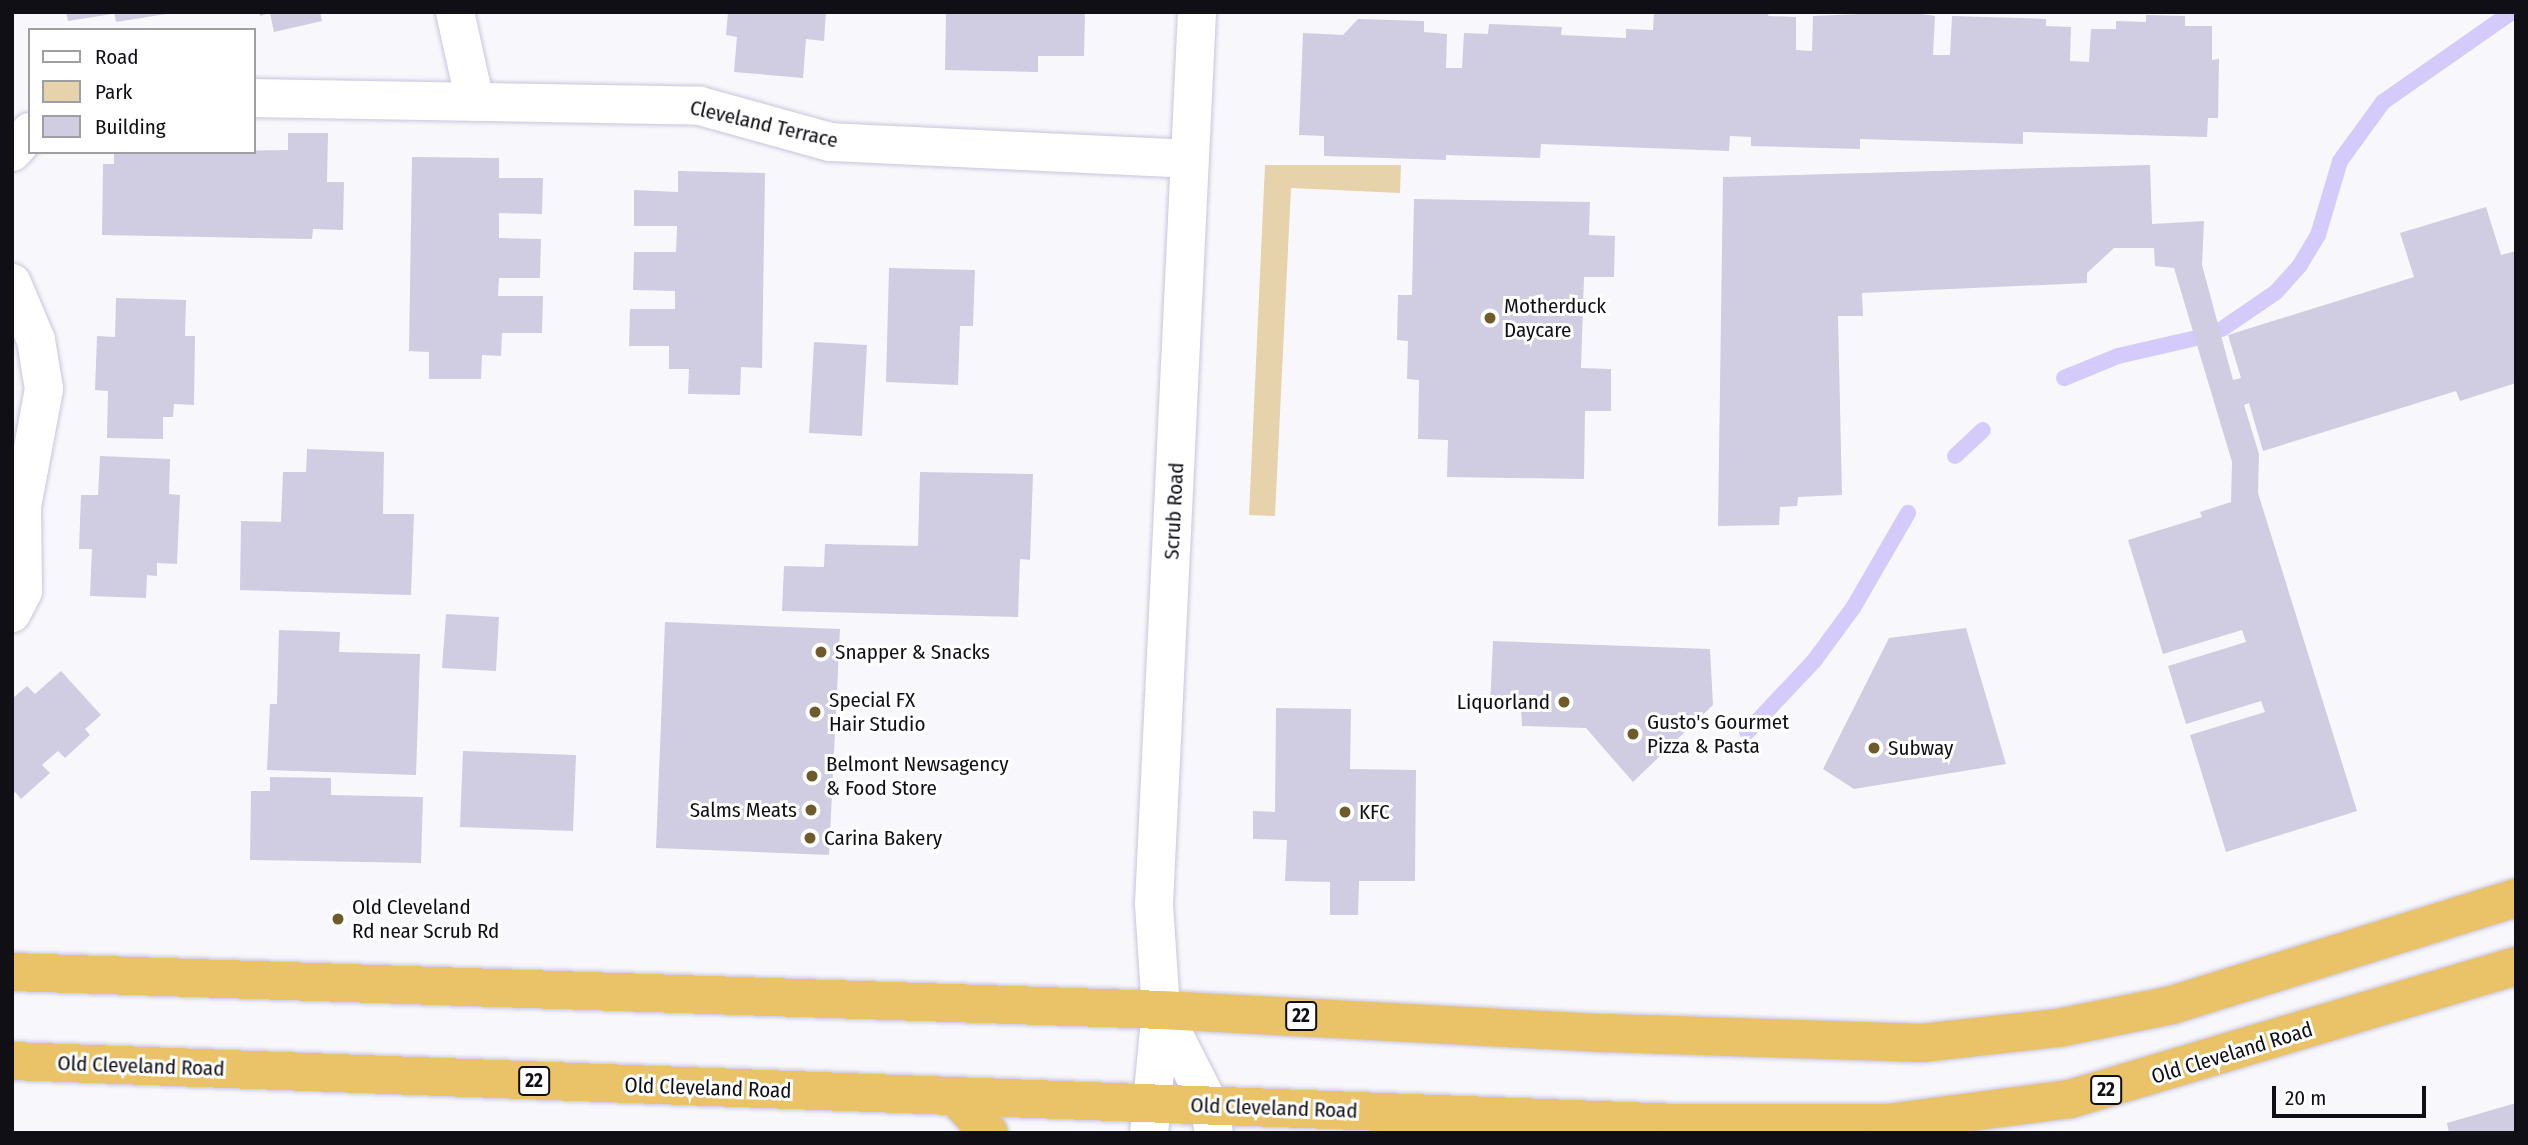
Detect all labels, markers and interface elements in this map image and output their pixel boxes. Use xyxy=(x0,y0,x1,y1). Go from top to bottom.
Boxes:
legend xyxy=(28,28,256,154)
text: Road xyxy=(95,44,139,70)
text: Park xyxy=(95,79,132,105)
street label: Cleveland Terrace xyxy=(688,95,840,153)
text: Building xyxy=(95,114,166,140)
place label: Motherduck Daycare xyxy=(1504,293,1606,343)
marker: Motherduck Daycare xyxy=(1482,310,1498,326)
street label: Scrub Road xyxy=(1159,462,1189,560)
place label: Snapper & Snacks xyxy=(835,639,990,665)
marker: Snapper & Snacks xyxy=(813,644,829,660)
place label: Special FX Hair Studio xyxy=(829,687,925,737)
place label: Liquorland xyxy=(1457,689,1550,715)
marker: Liquorland xyxy=(1556,694,1572,710)
marker: Special FX Hair Studio xyxy=(807,704,823,720)
place label: Gusto's Gourmet Pizza & Pasta xyxy=(1647,709,1789,759)
marker: Gusto's Gourmet Pizza & Pasta xyxy=(1625,726,1641,742)
place label: Subway xyxy=(1888,735,1953,761)
marker: Subway xyxy=(1866,740,1882,756)
place label: Belmont Newsagency & Food Store xyxy=(826,751,1009,801)
marker: Belmont Newsagency & Food Store xyxy=(804,768,820,784)
place label: Salms Meats xyxy=(690,797,797,823)
place label: KFC xyxy=(1359,799,1390,825)
marker: Salms Meats xyxy=(803,802,819,818)
marker: KFC xyxy=(1337,804,1353,820)
place label: Carina Bakery xyxy=(824,825,942,851)
marker: Carina Bakery xyxy=(802,830,818,846)
place label: Old Cleveland Rd near Scrub Rd xyxy=(352,894,499,944)
marker: Old Cleveland Rd near Scrub Rd xyxy=(330,911,346,927)
road number: 22 xyxy=(1284,1000,1318,1032)
street label: Old Cleveland Road xyxy=(2148,1017,2316,1089)
street label: Old Cleveland Road xyxy=(57,1050,225,1082)
road number: 22 xyxy=(516,1065,552,1096)
street label: Old Cleveland Road xyxy=(624,1072,792,1104)
scale bar xyxy=(2276,1072,2430,1116)
road number: 22 xyxy=(2088,1074,2124,1106)
text: 20 m xyxy=(2285,1085,2326,1111)
street label: Old Cleveland Road xyxy=(1190,1092,1358,1124)

